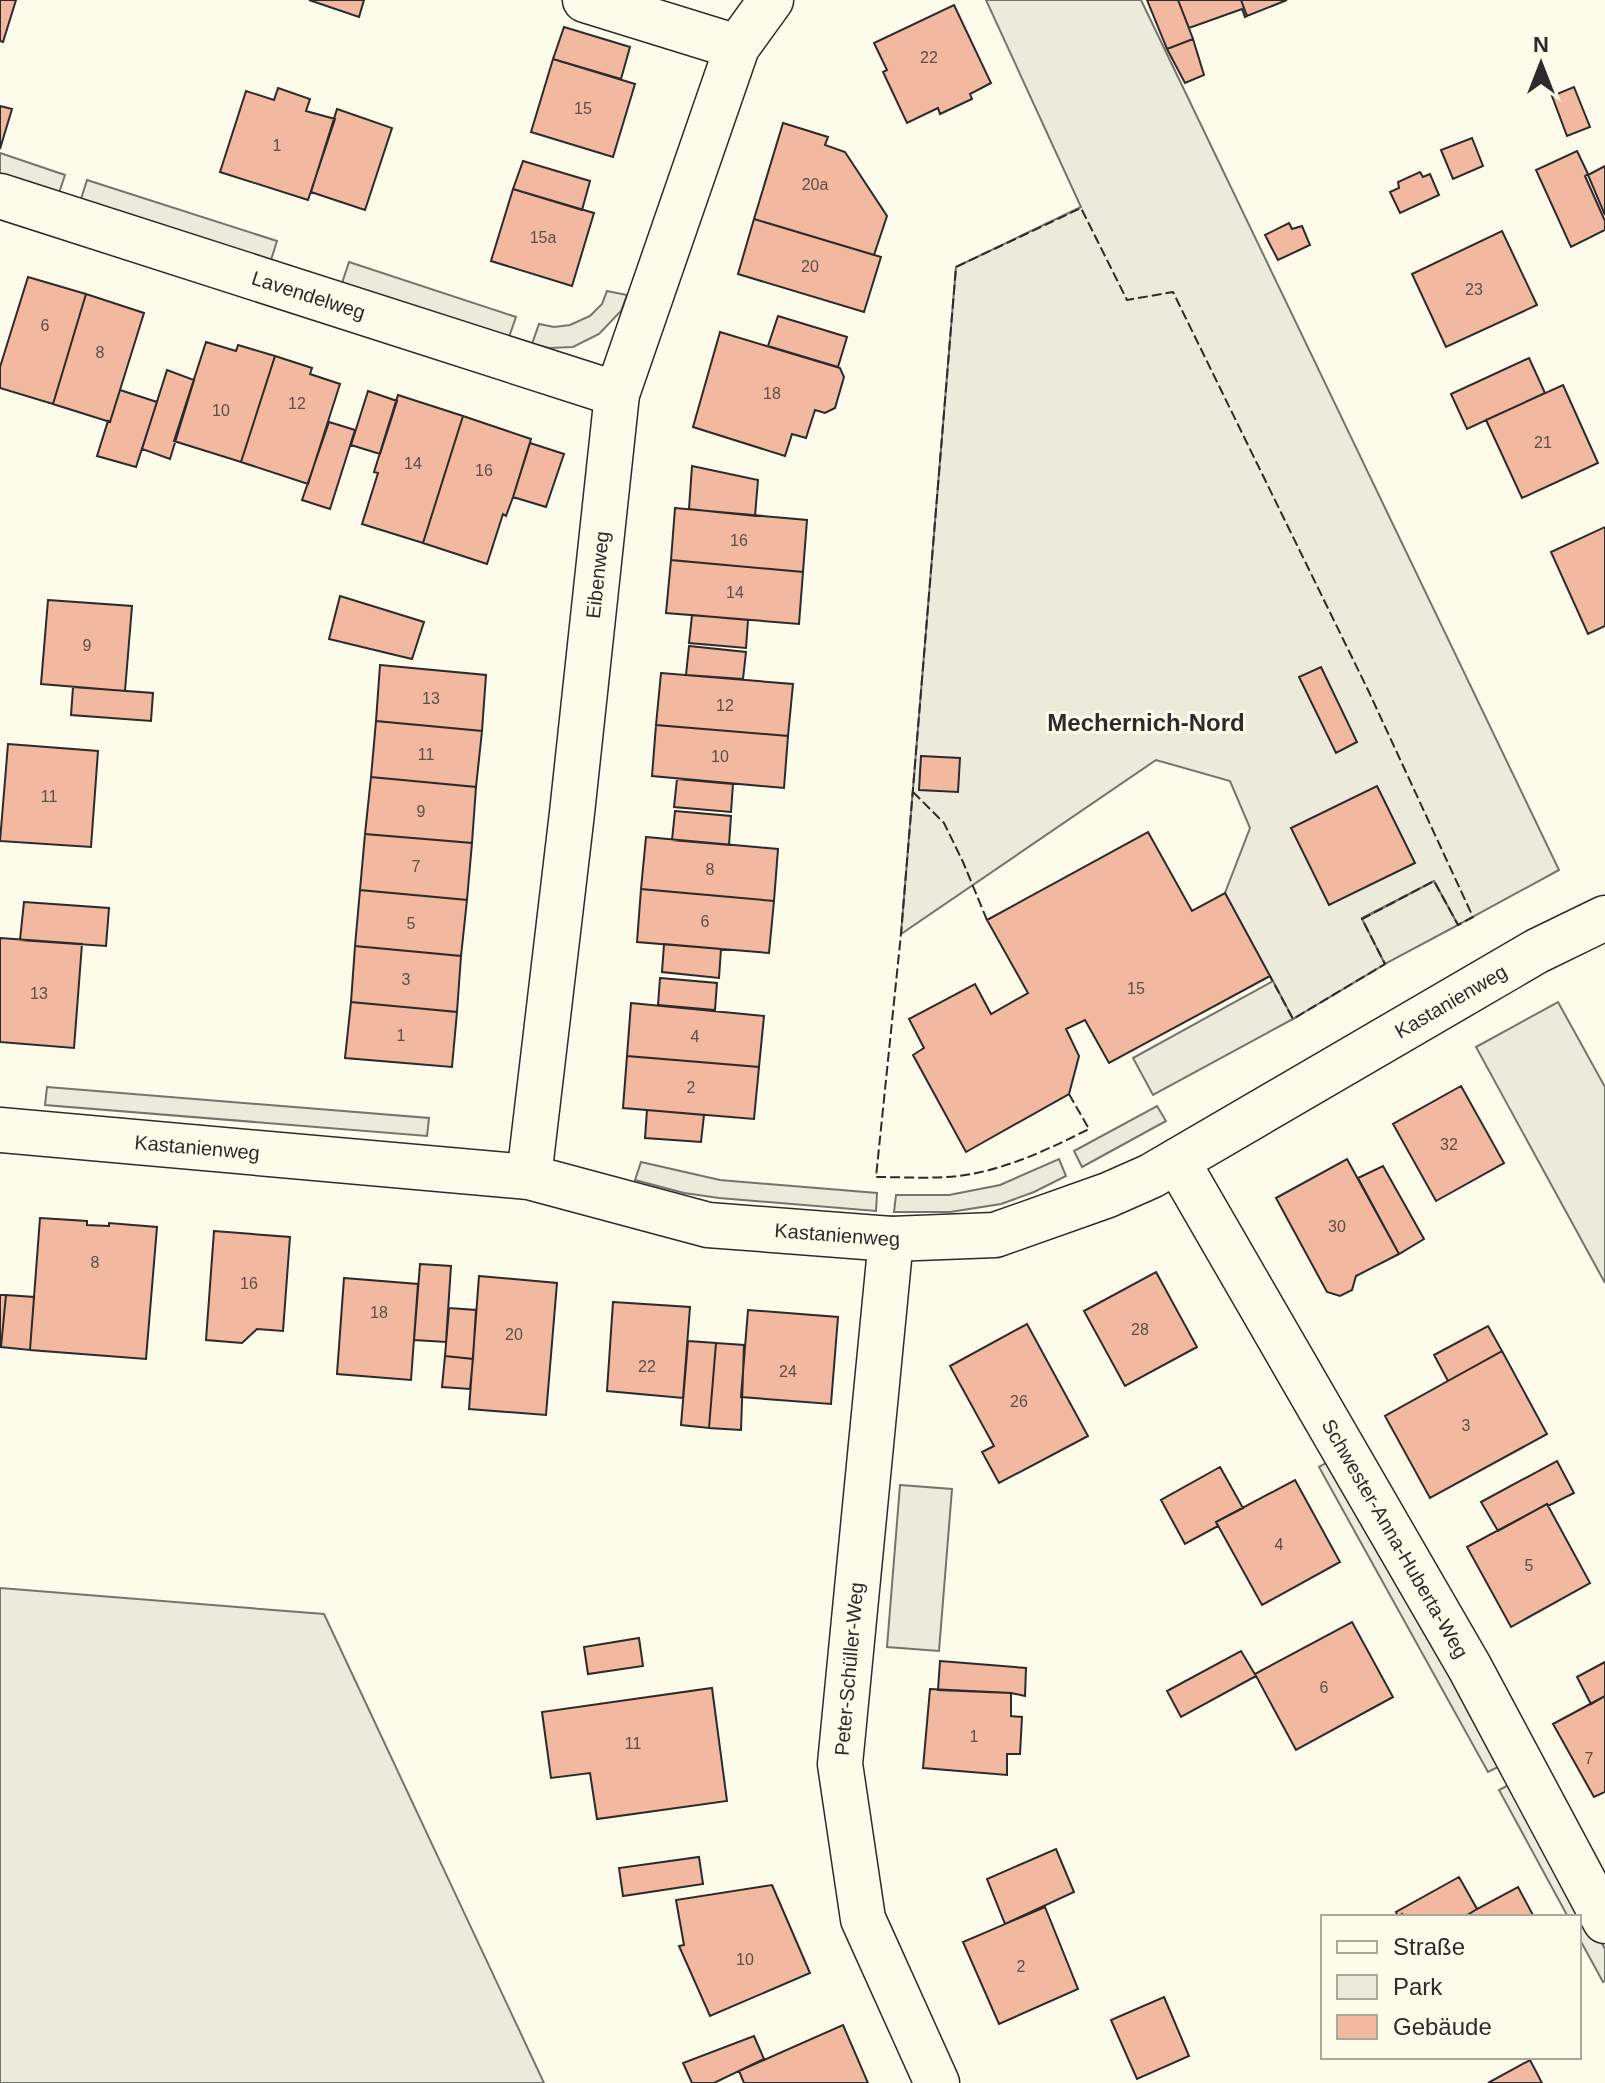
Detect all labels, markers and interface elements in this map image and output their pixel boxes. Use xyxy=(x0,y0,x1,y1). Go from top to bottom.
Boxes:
north arrow xyxy=(1501,24,1581,104)
text: N xyxy=(1533,32,1549,57)
house number: 22 xyxy=(920,49,938,66)
house number: 15 xyxy=(574,100,592,117)
house number: 1 xyxy=(273,137,282,154)
house number: 20a xyxy=(802,176,828,193)
house number: 15a xyxy=(530,229,556,246)
house number: 20 xyxy=(801,258,819,275)
street label: Lavendelweg xyxy=(249,267,368,323)
house number: 23 xyxy=(1465,281,1483,298)
house number: 6 xyxy=(41,317,50,334)
house number: 8 xyxy=(96,344,105,361)
house number: 18 xyxy=(763,385,781,402)
house number: 12 xyxy=(288,395,306,412)
house number: 10 xyxy=(212,402,230,419)
house number: 21 xyxy=(1534,434,1552,451)
house number: 14 xyxy=(404,455,422,472)
house number: 16 xyxy=(475,462,493,479)
street label: Eibenweg xyxy=(582,530,613,620)
house number: 16 xyxy=(730,532,748,549)
house number: 14 xyxy=(726,584,744,601)
house number: 9 xyxy=(83,637,92,654)
house number: 13 xyxy=(422,690,440,707)
house number: 12 xyxy=(716,697,734,714)
district label: Mechernich-Nord xyxy=(1047,709,1245,736)
house number: 11 xyxy=(418,746,434,763)
house number: 10 xyxy=(711,748,729,765)
house number: 11 xyxy=(41,788,57,805)
house number: 9 xyxy=(417,803,426,820)
house number: 7 xyxy=(412,858,421,875)
house number: 8 xyxy=(706,861,715,878)
house number: 6 xyxy=(701,913,710,930)
house number: 5 xyxy=(407,915,416,932)
street label: Kastanienweg xyxy=(1391,960,1511,1042)
house number: 3 xyxy=(402,971,411,988)
house number: 15 xyxy=(1127,980,1145,997)
house number: 13 xyxy=(30,985,48,1002)
house number: 1 xyxy=(397,1027,406,1044)
house number: 4 xyxy=(691,1028,700,1045)
house number: 2 xyxy=(687,1079,696,1096)
street label: Kastanienweg xyxy=(134,1131,261,1164)
house number: 32 xyxy=(1440,1136,1458,1153)
house number: 30 xyxy=(1328,1218,1346,1235)
street label: Kastanienweg xyxy=(774,1219,900,1250)
house number: 8 xyxy=(91,1254,100,1271)
house number: 16 xyxy=(240,1275,258,1292)
house number: 18 xyxy=(370,1304,388,1321)
house number: 28 xyxy=(1131,1321,1149,1338)
house number: 20 xyxy=(505,1326,523,1343)
house number: 22 xyxy=(638,1358,656,1375)
house number: 24 xyxy=(779,1363,797,1380)
house number: 26 xyxy=(1010,1393,1028,1410)
street label: Schwester-Anna-Huberta-Weg xyxy=(1318,1415,1473,1662)
house number: 3 xyxy=(1462,1417,1471,1434)
house number: 4 xyxy=(1275,1536,1284,1553)
house number: 5 xyxy=(1525,1557,1534,1574)
street label: Peter-Schüller-Weg xyxy=(830,1581,868,1757)
house number: 6 xyxy=(1320,1679,1329,1696)
house number: 1 xyxy=(970,1728,979,1745)
house number: 11 xyxy=(625,1735,641,1752)
house number: 7 xyxy=(1585,1750,1594,1767)
legend xyxy=(1321,1915,1581,2059)
text: Straße xyxy=(1393,1933,1465,1960)
house number: 10 xyxy=(736,1951,754,1968)
house number: 2 xyxy=(1017,1958,1026,1975)
text: Park xyxy=(1393,1973,1443,2000)
text: Gebäude xyxy=(1393,2013,1492,2040)

